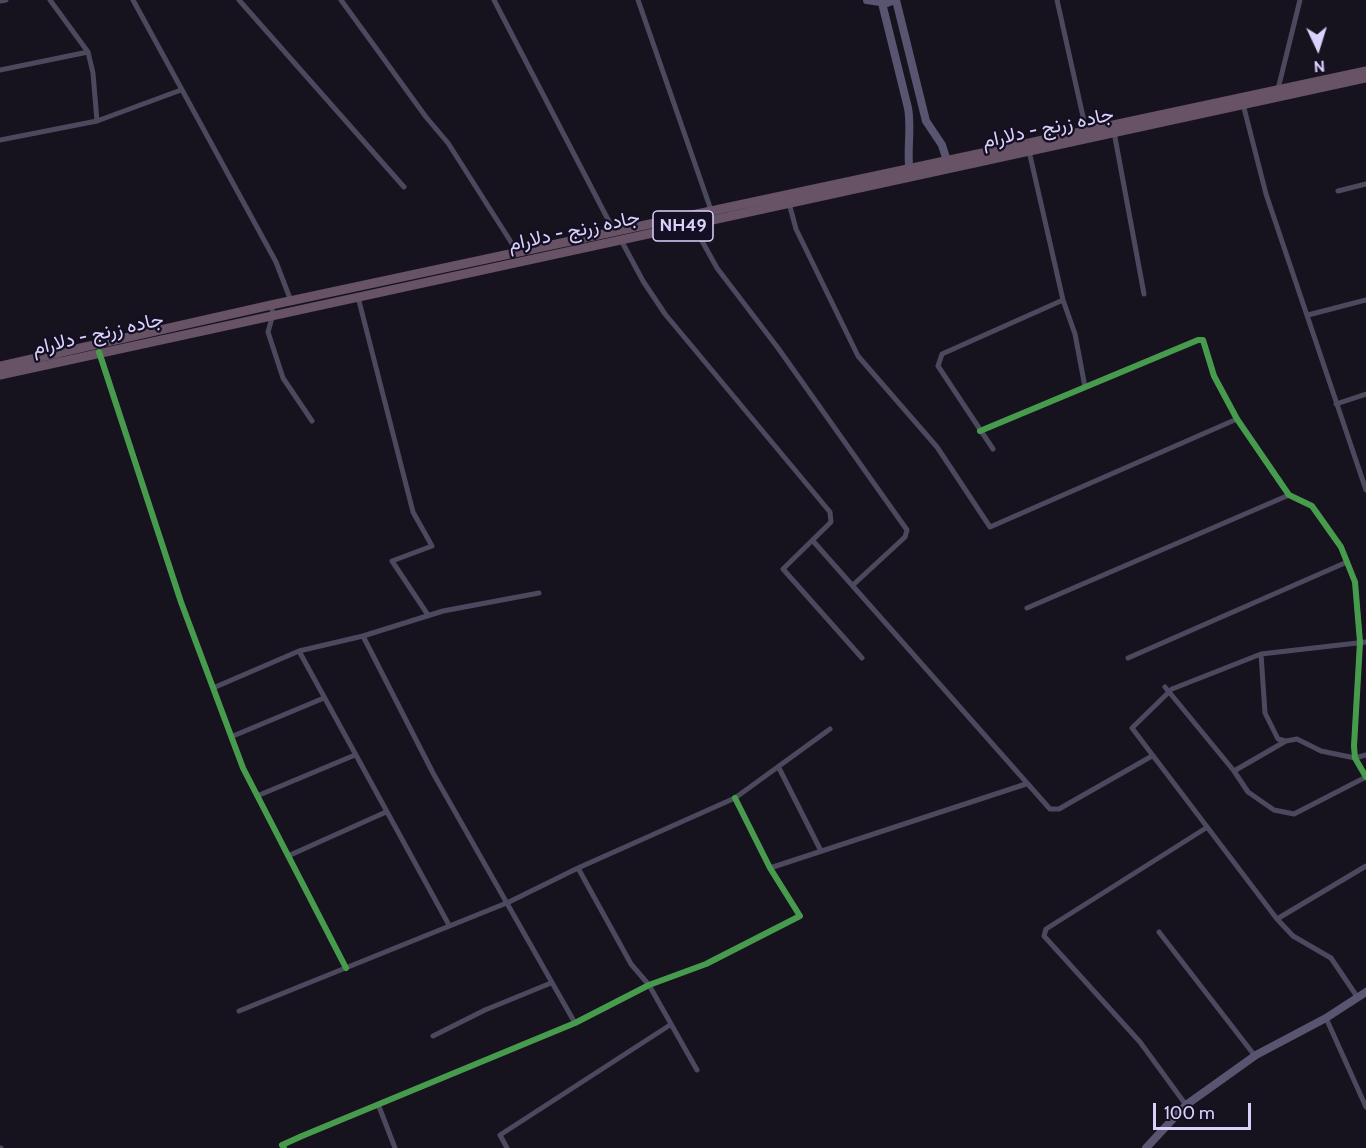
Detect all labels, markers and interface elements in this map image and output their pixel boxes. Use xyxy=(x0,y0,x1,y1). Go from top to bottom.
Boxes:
north arrow xyxy=(1288,18,1348,78)
text: N xyxy=(1313,57,1326,76)
street label: جاده زرنج - دلارام xyxy=(980,102,1116,154)
street label: جاده زرنج - دلارام xyxy=(506,205,642,257)
road number: NH49 xyxy=(653,211,713,241)
street label: جاده زرنج - دلارام xyxy=(30,307,166,361)
scale bar xyxy=(1156,1091,1254,1129)
text: 100 m xyxy=(1164,1102,1215,1124)

